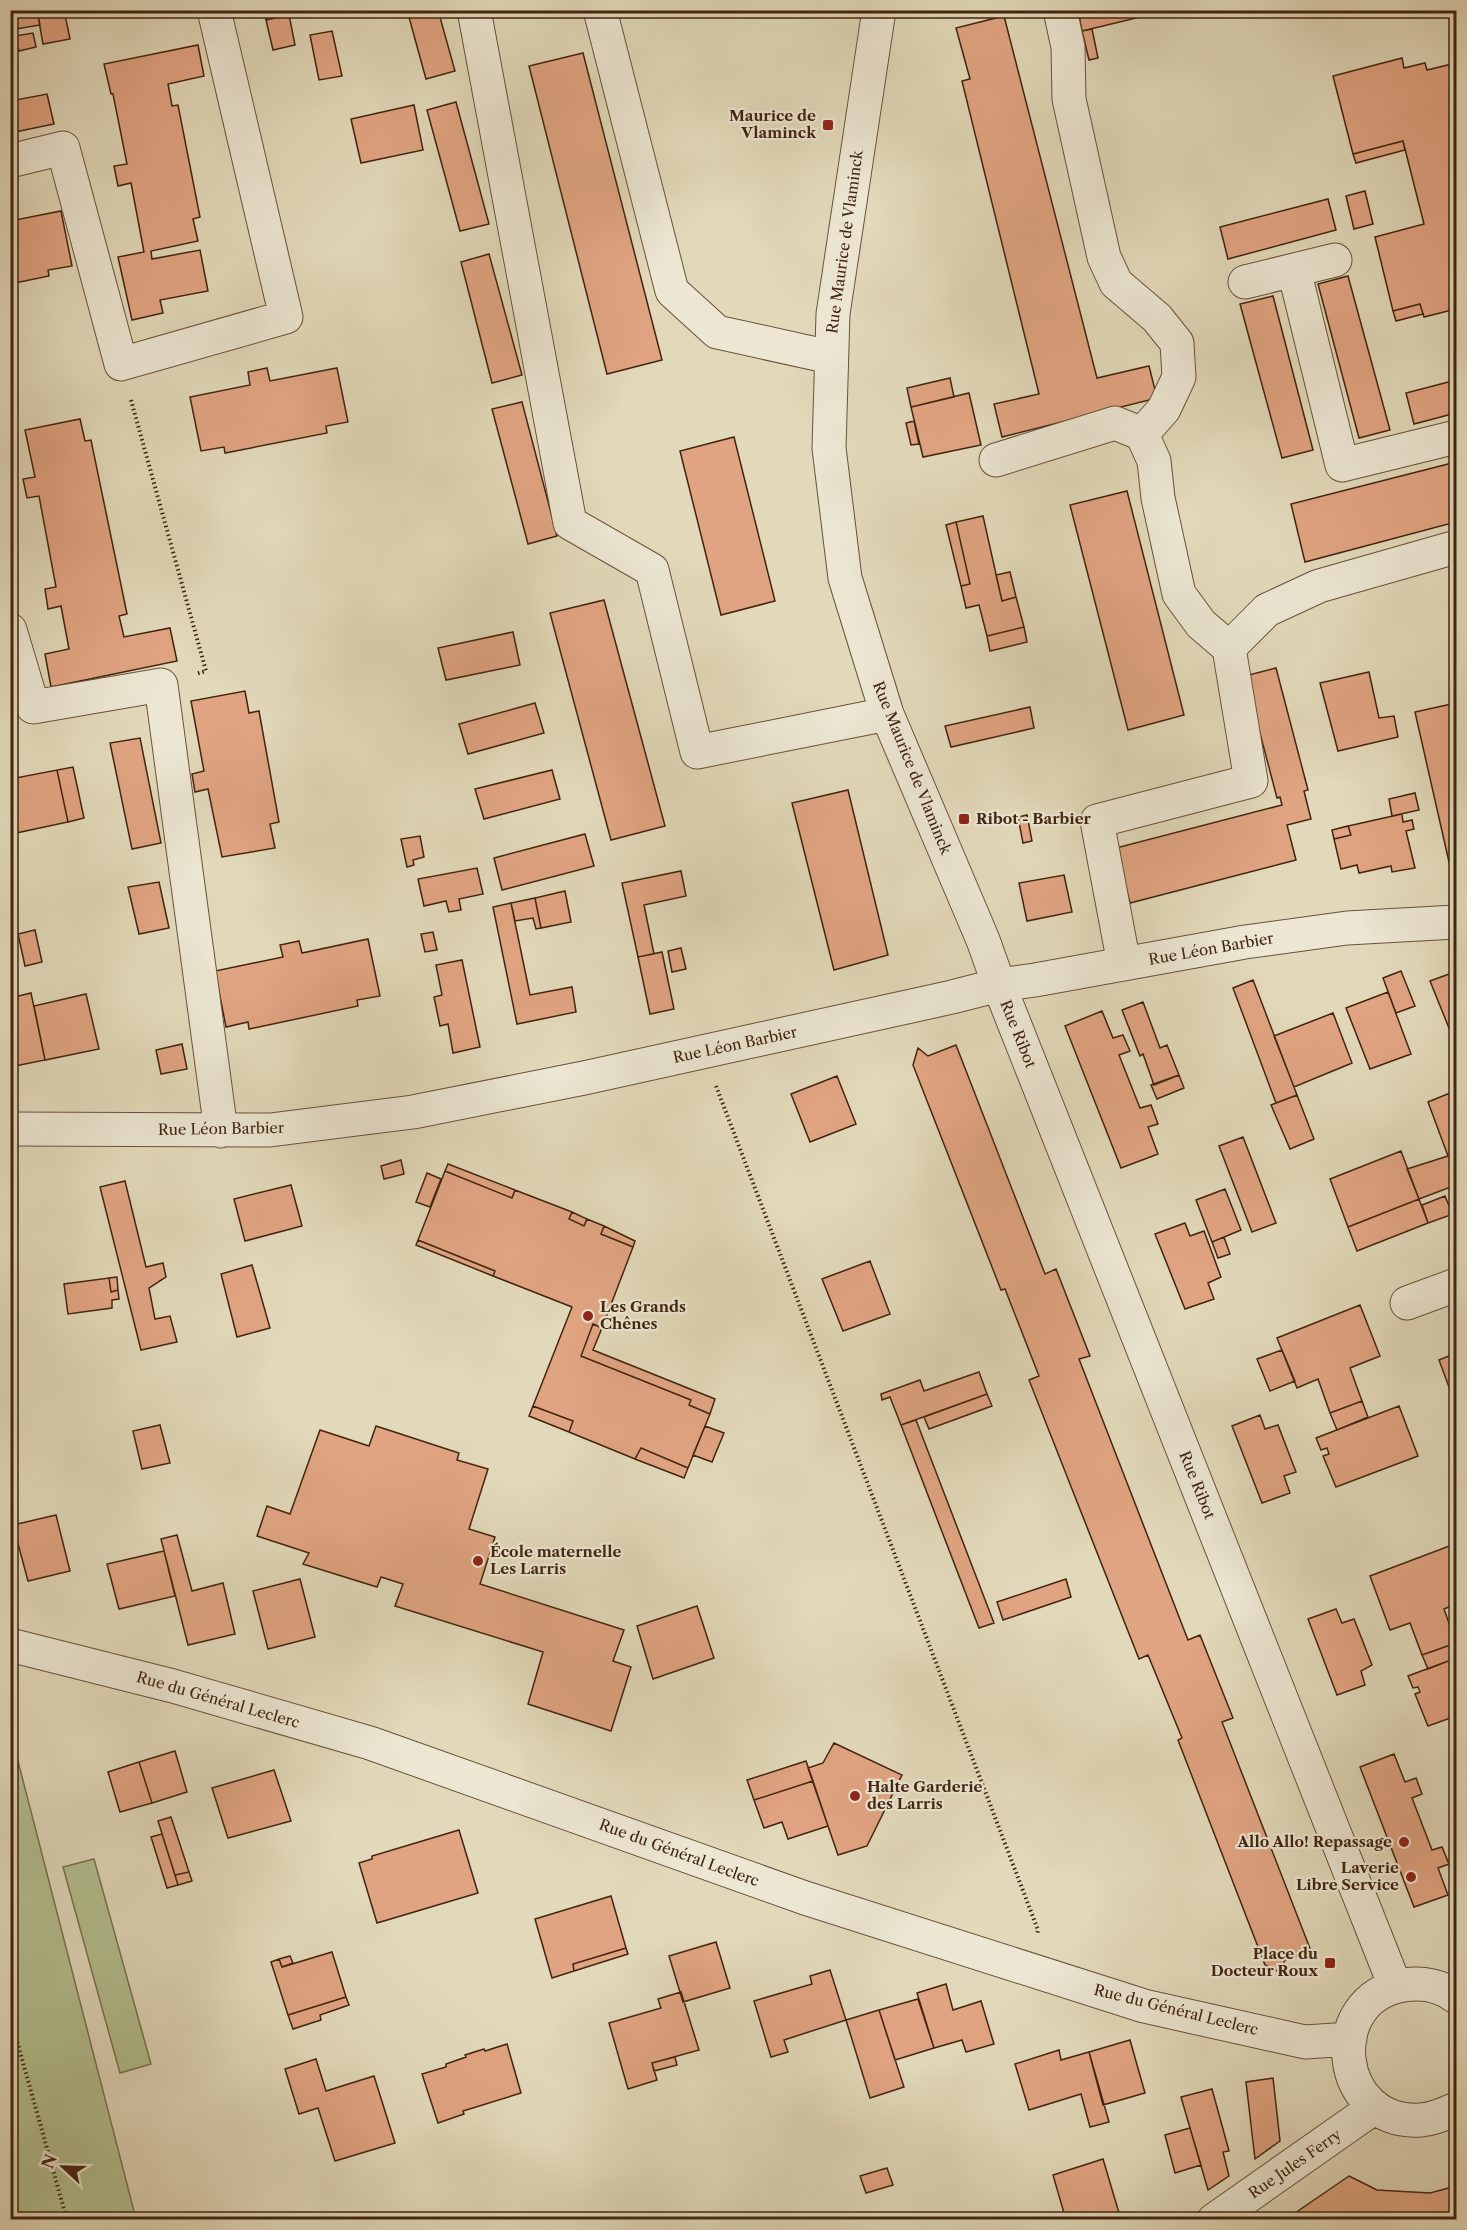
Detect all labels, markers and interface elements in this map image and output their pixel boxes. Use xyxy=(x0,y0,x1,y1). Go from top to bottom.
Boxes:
place label: Maurice de Vlaminck xyxy=(729,106,817,142)
marker: Maurice de Vlaminck xyxy=(821,118,835,132)
street label: Rue Maurice de Vlaminck xyxy=(822,148,867,335)
street label: Rue Maurice de Vlaminck xyxy=(869,678,956,858)
place label: Ribot - Barbier xyxy=(976,809,1092,828)
marker: Ribot - Barbier xyxy=(957,812,971,826)
street label: Rue Léon Barbier xyxy=(1147,928,1275,969)
street label: Rue Ribot xyxy=(996,997,1041,1071)
street label: Rue Léon Barbier xyxy=(671,1022,799,1067)
street label: Rue Léon Barbier xyxy=(158,1118,285,1139)
place label: Les Grands Chênes xyxy=(600,1297,686,1333)
marker: Les Grands Chênes xyxy=(581,1309,595,1323)
street label: Rue Ribot xyxy=(1175,1448,1220,1522)
place label: École maternelle Les Larris xyxy=(490,1542,621,1578)
marker: École maternelle Les Larris xyxy=(471,1554,485,1568)
street label: Rue du Général Leclerc xyxy=(134,1667,302,1732)
place label: Halte Garderie des Larris xyxy=(867,1777,982,1813)
marker: Halte Garderie des Larris xyxy=(848,1789,862,1803)
street label: Rue du Général Leclerc xyxy=(597,1815,762,1890)
place label: Allo Allo! Repassage xyxy=(1237,1832,1392,1851)
marker: Allo Allo! Repassage xyxy=(1397,1835,1411,1849)
place label: Laverie Libre Service xyxy=(1296,1858,1399,1894)
marker: Laverie Libre Service xyxy=(1404,1870,1418,1884)
place label: Place du Docteur Roux xyxy=(1211,1944,1318,1980)
marker: Place du Docteur Roux xyxy=(1323,1956,1337,1970)
street label: Rue du Général Leclerc xyxy=(1092,1980,1260,2039)
street label: Rue Jules Ferry xyxy=(1245,2124,1345,2203)
north arrow xyxy=(33,2137,93,2197)
text: N xyxy=(37,2151,61,2172)

